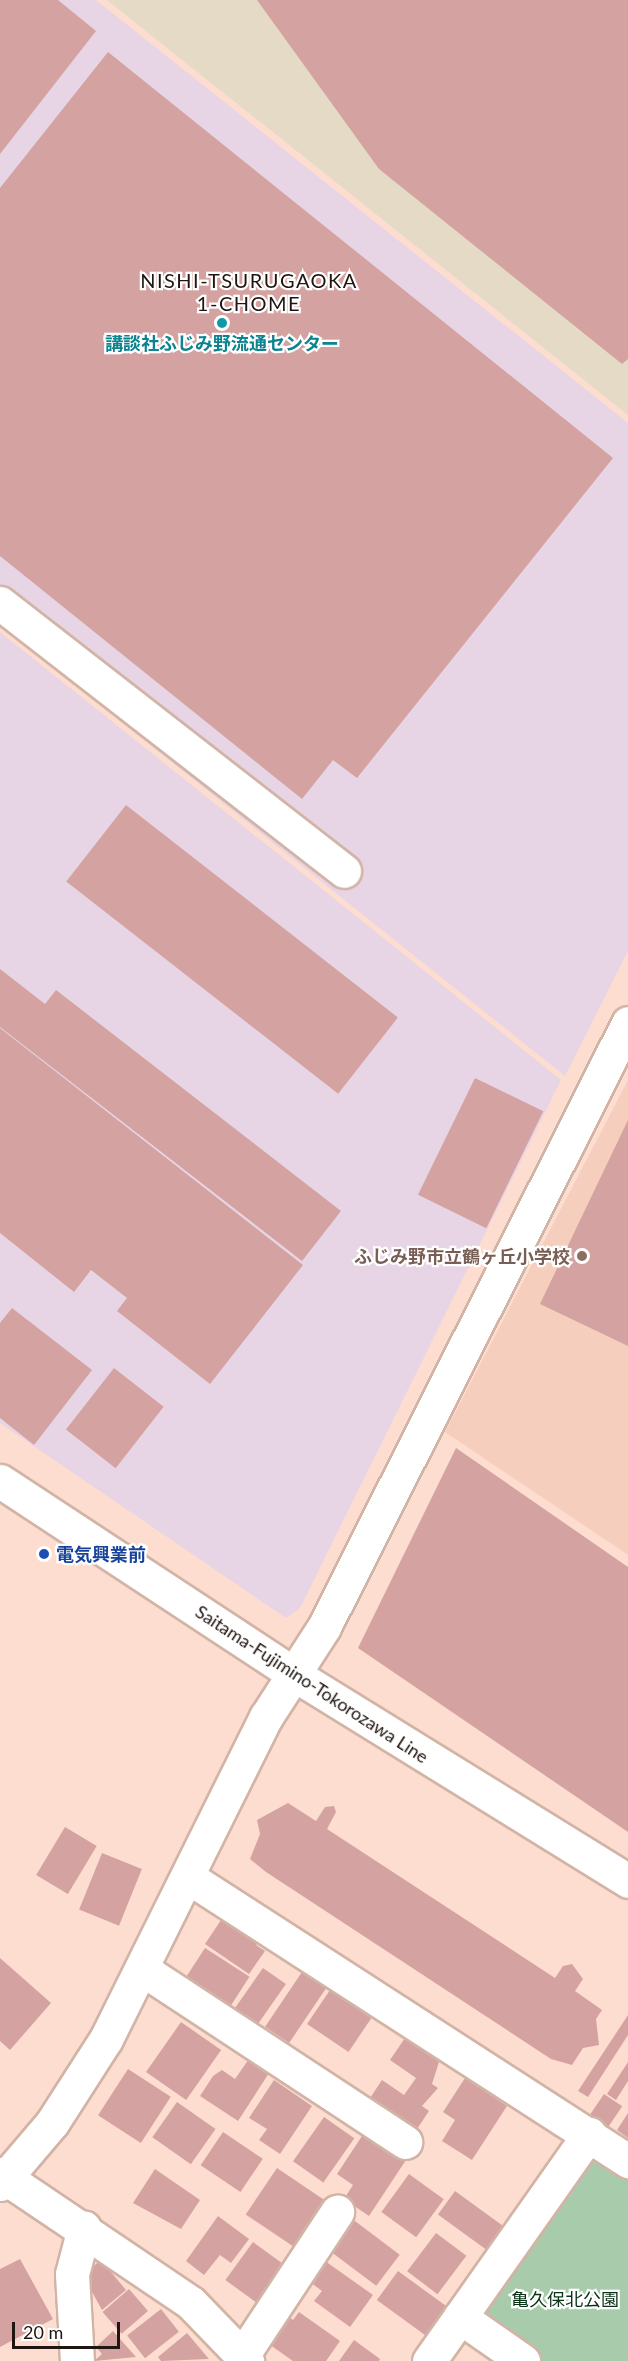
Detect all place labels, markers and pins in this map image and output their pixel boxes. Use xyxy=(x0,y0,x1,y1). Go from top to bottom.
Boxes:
marker: 講談社ふじみ野流通センター xyxy=(215,316,229,330)
place label: 講談社ふじみ野流通センター xyxy=(105,332,339,354)
place label: ふじみ野市立鶴ヶ丘小学校 xyxy=(354,1245,570,1267)
marker: ふじみ野市立鶴ヶ丘小学校 xyxy=(575,1249,589,1263)
place label: 電気興業前 xyxy=(56,1543,146,1565)
marker: 電気興業前 xyxy=(37,1547,51,1561)

